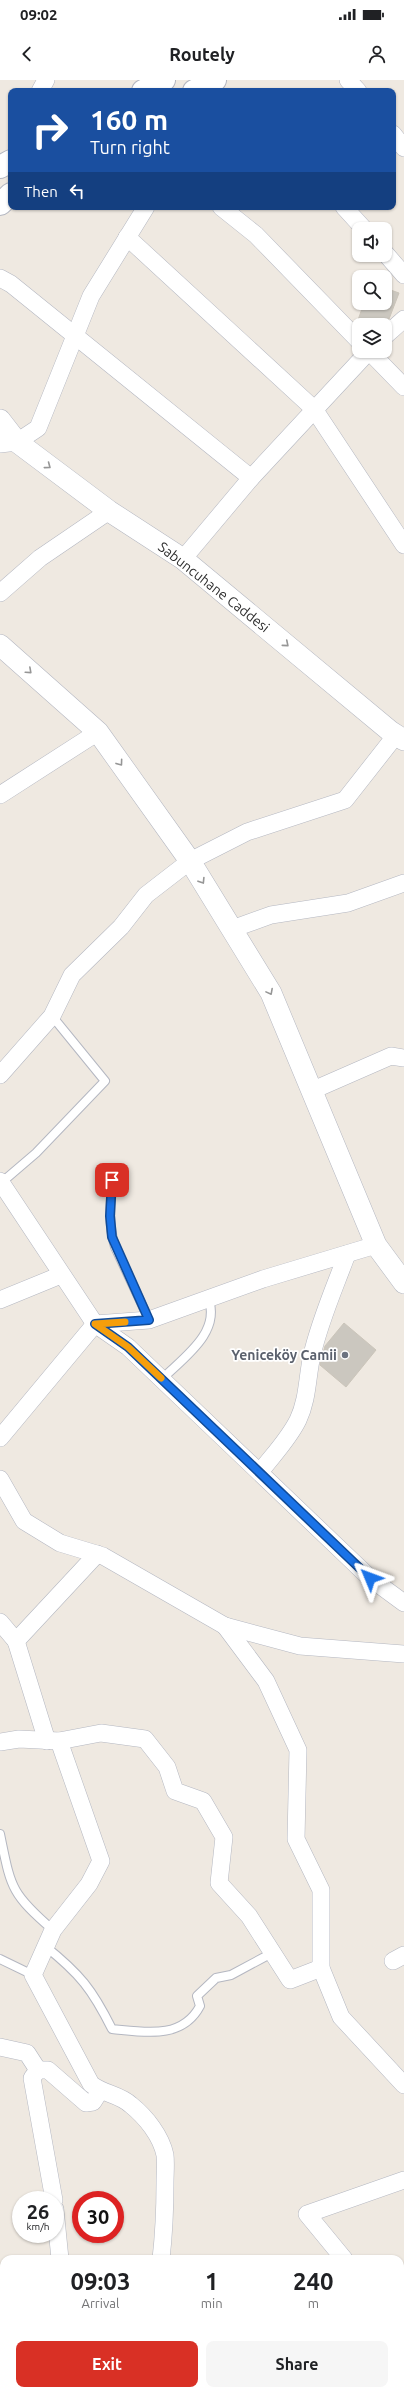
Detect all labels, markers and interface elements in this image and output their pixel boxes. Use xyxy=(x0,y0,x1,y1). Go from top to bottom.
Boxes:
text: 09:02 xyxy=(20,6,58,23)
icon: back xyxy=(16,43,38,65)
icon: person xyxy=(366,43,388,65)
text: Routely xyxy=(169,44,235,64)
icon: right xyxy=(24,104,76,156)
text: 160 m xyxy=(90,104,168,135)
text: Turn right xyxy=(90,137,170,157)
icon: left xyxy=(66,180,88,202)
text: Then xyxy=(24,183,58,200)
map controls xyxy=(352,222,392,358)
button: sound xyxy=(352,222,392,262)
button: search xyxy=(352,270,392,310)
button: layers xyxy=(352,318,392,358)
one-way arrow xyxy=(44,461,51,468)
street label: Sabuncuhane Caddesi xyxy=(155,539,273,635)
one-way arrow xyxy=(281,640,289,647)
one-way arrow xyxy=(24,666,32,673)
one-way arrow xyxy=(115,759,123,766)
one-way arrow xyxy=(198,877,205,884)
one-way arrow xyxy=(265,988,273,995)
pin xyxy=(95,1163,129,1197)
icon: arrive xyxy=(101,1169,123,1191)
place label: Yeniceköy Camii xyxy=(231,1347,337,1363)
marker: Yeniceköy Camii xyxy=(340,1350,350,1360)
position arrow xyxy=(349,1557,391,1599)
speed limit sign: 30 xyxy=(72,2191,124,2243)
text: 26 xyxy=(27,2200,49,2223)
text: km/h xyxy=(26,2221,50,2232)
text: 09:03 xyxy=(70,2268,130,2295)
text: 1 xyxy=(205,2268,218,2295)
text: 240 xyxy=(293,2268,334,2295)
text: Arrival xyxy=(81,2296,119,2310)
text: min xyxy=(201,2296,223,2310)
text: m xyxy=(308,2296,319,2310)
button: Exit xyxy=(16,2341,198,2387)
button: Share xyxy=(206,2341,388,2387)

